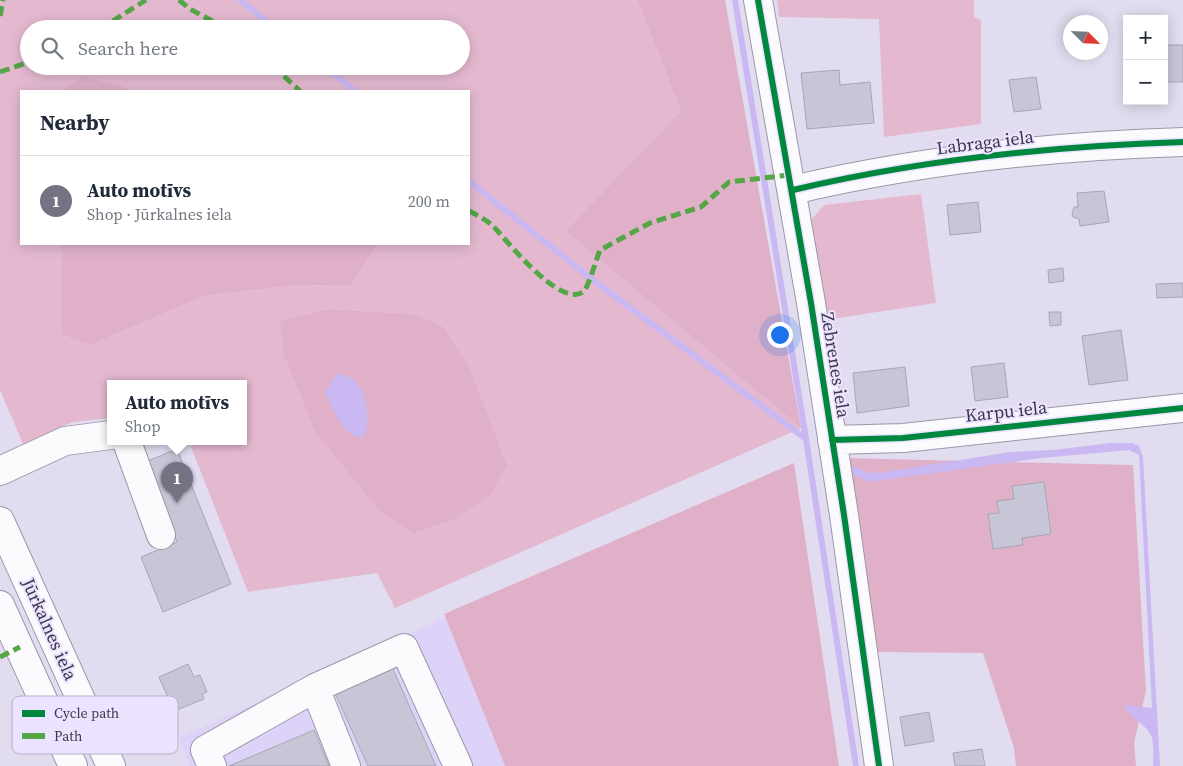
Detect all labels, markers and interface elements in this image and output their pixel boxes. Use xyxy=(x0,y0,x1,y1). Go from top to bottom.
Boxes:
north arrow xyxy=(1063,15,1108,60)
map controls xyxy=(1123,15,1168,105)
button: + xyxy=(1123,15,1168,60)
search box xyxy=(20,20,470,75)
icon: search xyxy=(38,34,66,62)
text: Search here xyxy=(78,35,178,61)
button: − xyxy=(1123,60,1168,105)
text: Nearby xyxy=(40,108,110,137)
street label: Labraga iela xyxy=(935,124,1036,160)
text: Auto motīvs xyxy=(87,177,191,203)
text: 1 xyxy=(52,190,60,212)
text: 200 m xyxy=(408,190,450,212)
text: Shop · Jūrkalnes iela xyxy=(87,203,232,225)
street label: Zebrenes iela xyxy=(815,310,857,420)
your location xyxy=(767,322,793,348)
popup xyxy=(107,380,247,445)
text: Auto motīvs xyxy=(125,389,229,415)
street label: Karpu iela xyxy=(964,394,1049,428)
text: Shop xyxy=(125,415,160,437)
pin: 1 xyxy=(161,462,193,503)
street label: Jūrkalnes iela xyxy=(16,573,84,685)
legend xyxy=(12,696,178,754)
text: Cycle path xyxy=(54,703,119,723)
text: Path xyxy=(54,726,82,746)

